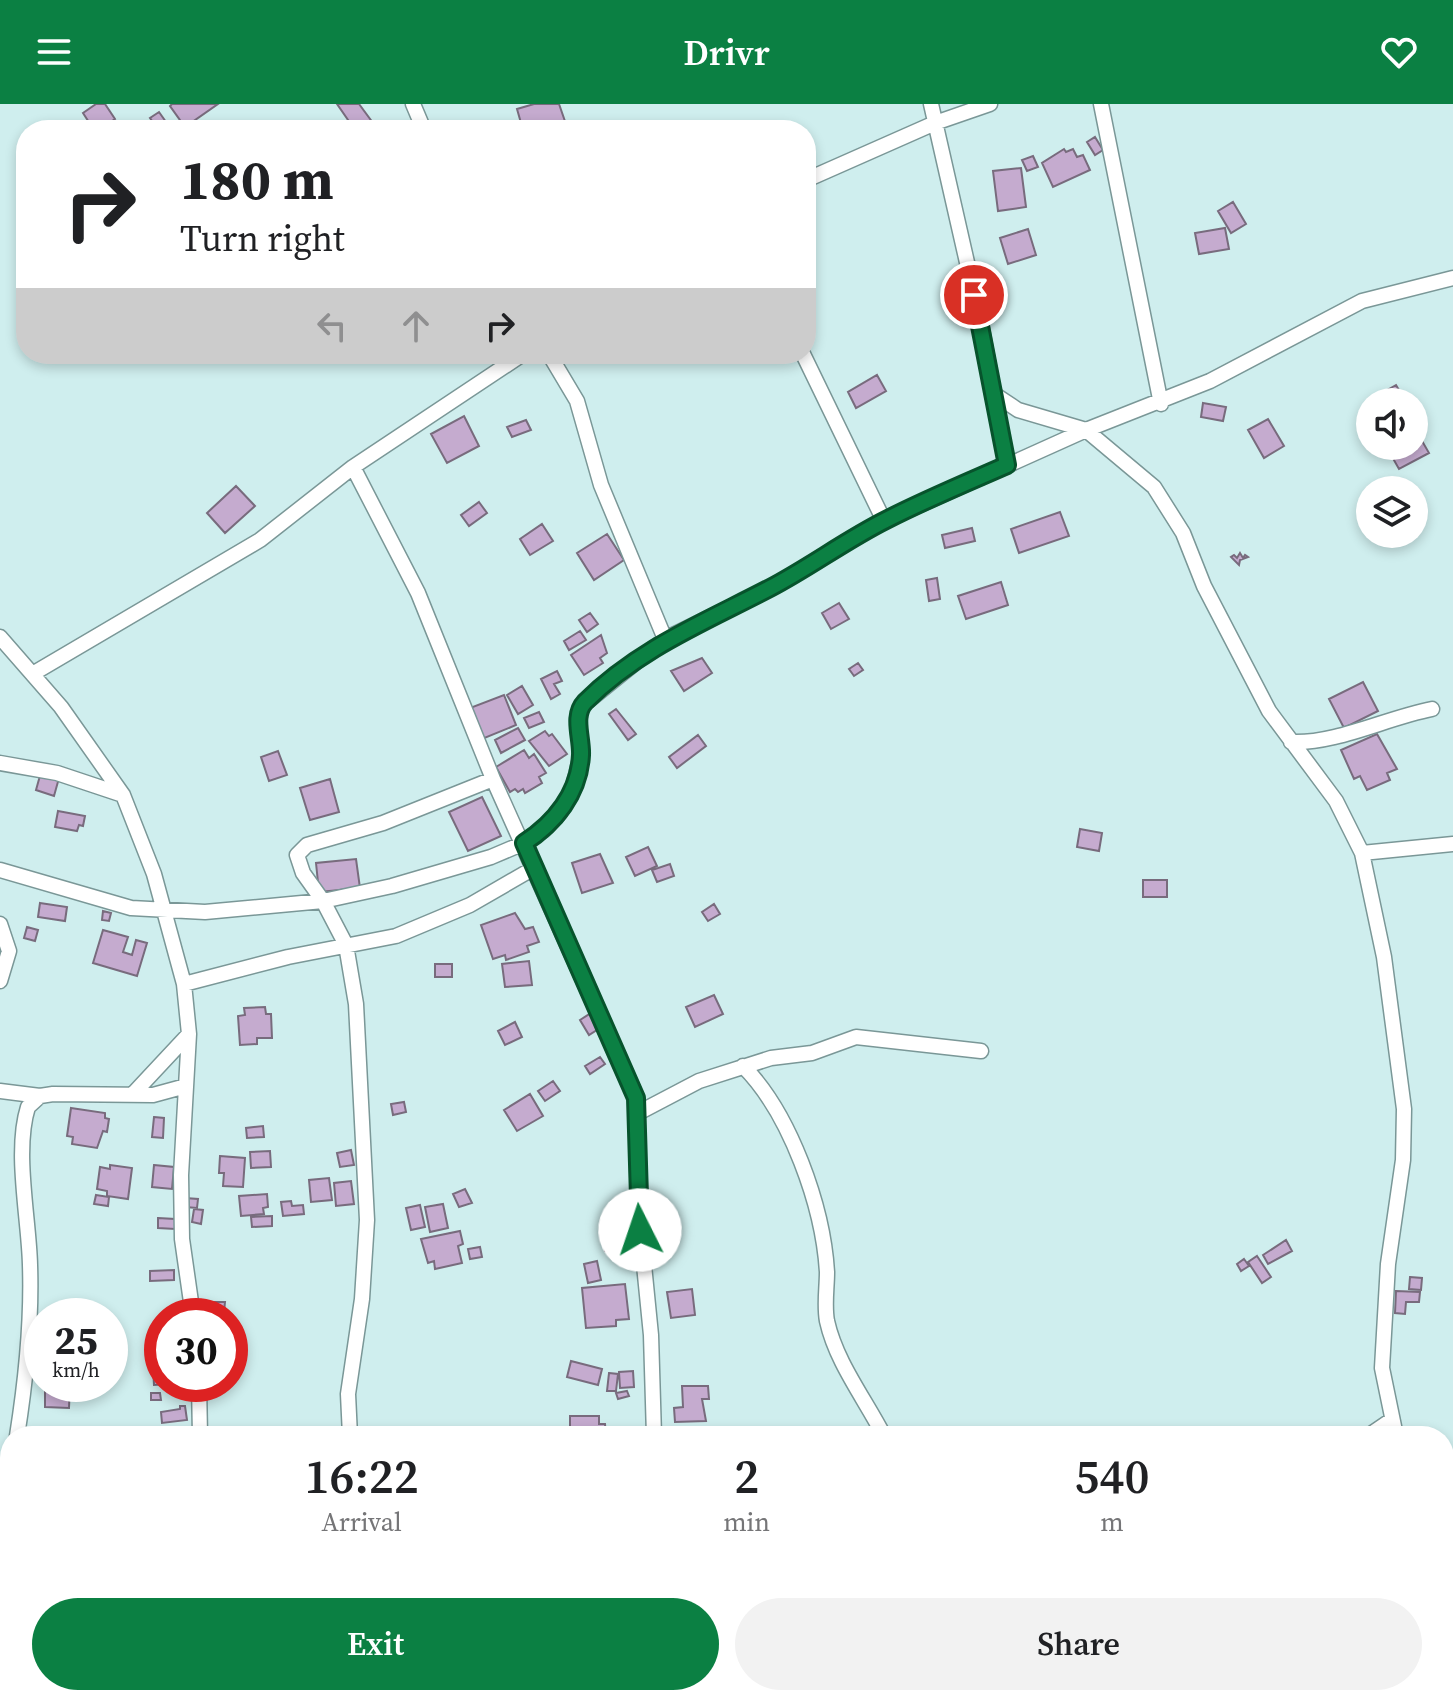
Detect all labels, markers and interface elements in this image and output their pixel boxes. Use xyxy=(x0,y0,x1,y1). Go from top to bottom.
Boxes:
text: Drivr xyxy=(683,28,770,77)
icon: menu xyxy=(32,30,76,74)
icon: heart xyxy=(1377,30,1421,74)
text: 180 m xyxy=(180,141,334,218)
icon: right xyxy=(48,152,152,256)
text: Turn right xyxy=(180,214,345,263)
pin xyxy=(940,261,1008,329)
icon: arrive xyxy=(952,273,996,317)
icon: left xyxy=(310,304,354,348)
icon: ahead xyxy=(394,304,438,348)
icon: right xyxy=(478,304,522,348)
map controls xyxy=(1356,388,1428,548)
button: sound xyxy=(1356,388,1428,460)
button: layers xyxy=(1356,476,1428,548)
position arrow xyxy=(598,1188,682,1272)
speed limit sign: 30 xyxy=(144,1298,248,1402)
text: 25 xyxy=(54,1313,98,1367)
text: km/h xyxy=(52,1356,100,1384)
text: 16:22 xyxy=(304,1443,419,1509)
text: 2 xyxy=(734,1443,759,1509)
text: 540 xyxy=(1075,1443,1149,1509)
text: Arrival xyxy=(321,1504,402,1540)
text: min xyxy=(723,1504,770,1540)
text: m xyxy=(1100,1504,1124,1540)
button: Exit xyxy=(32,1598,719,1690)
button: Share xyxy=(735,1598,1422,1690)

